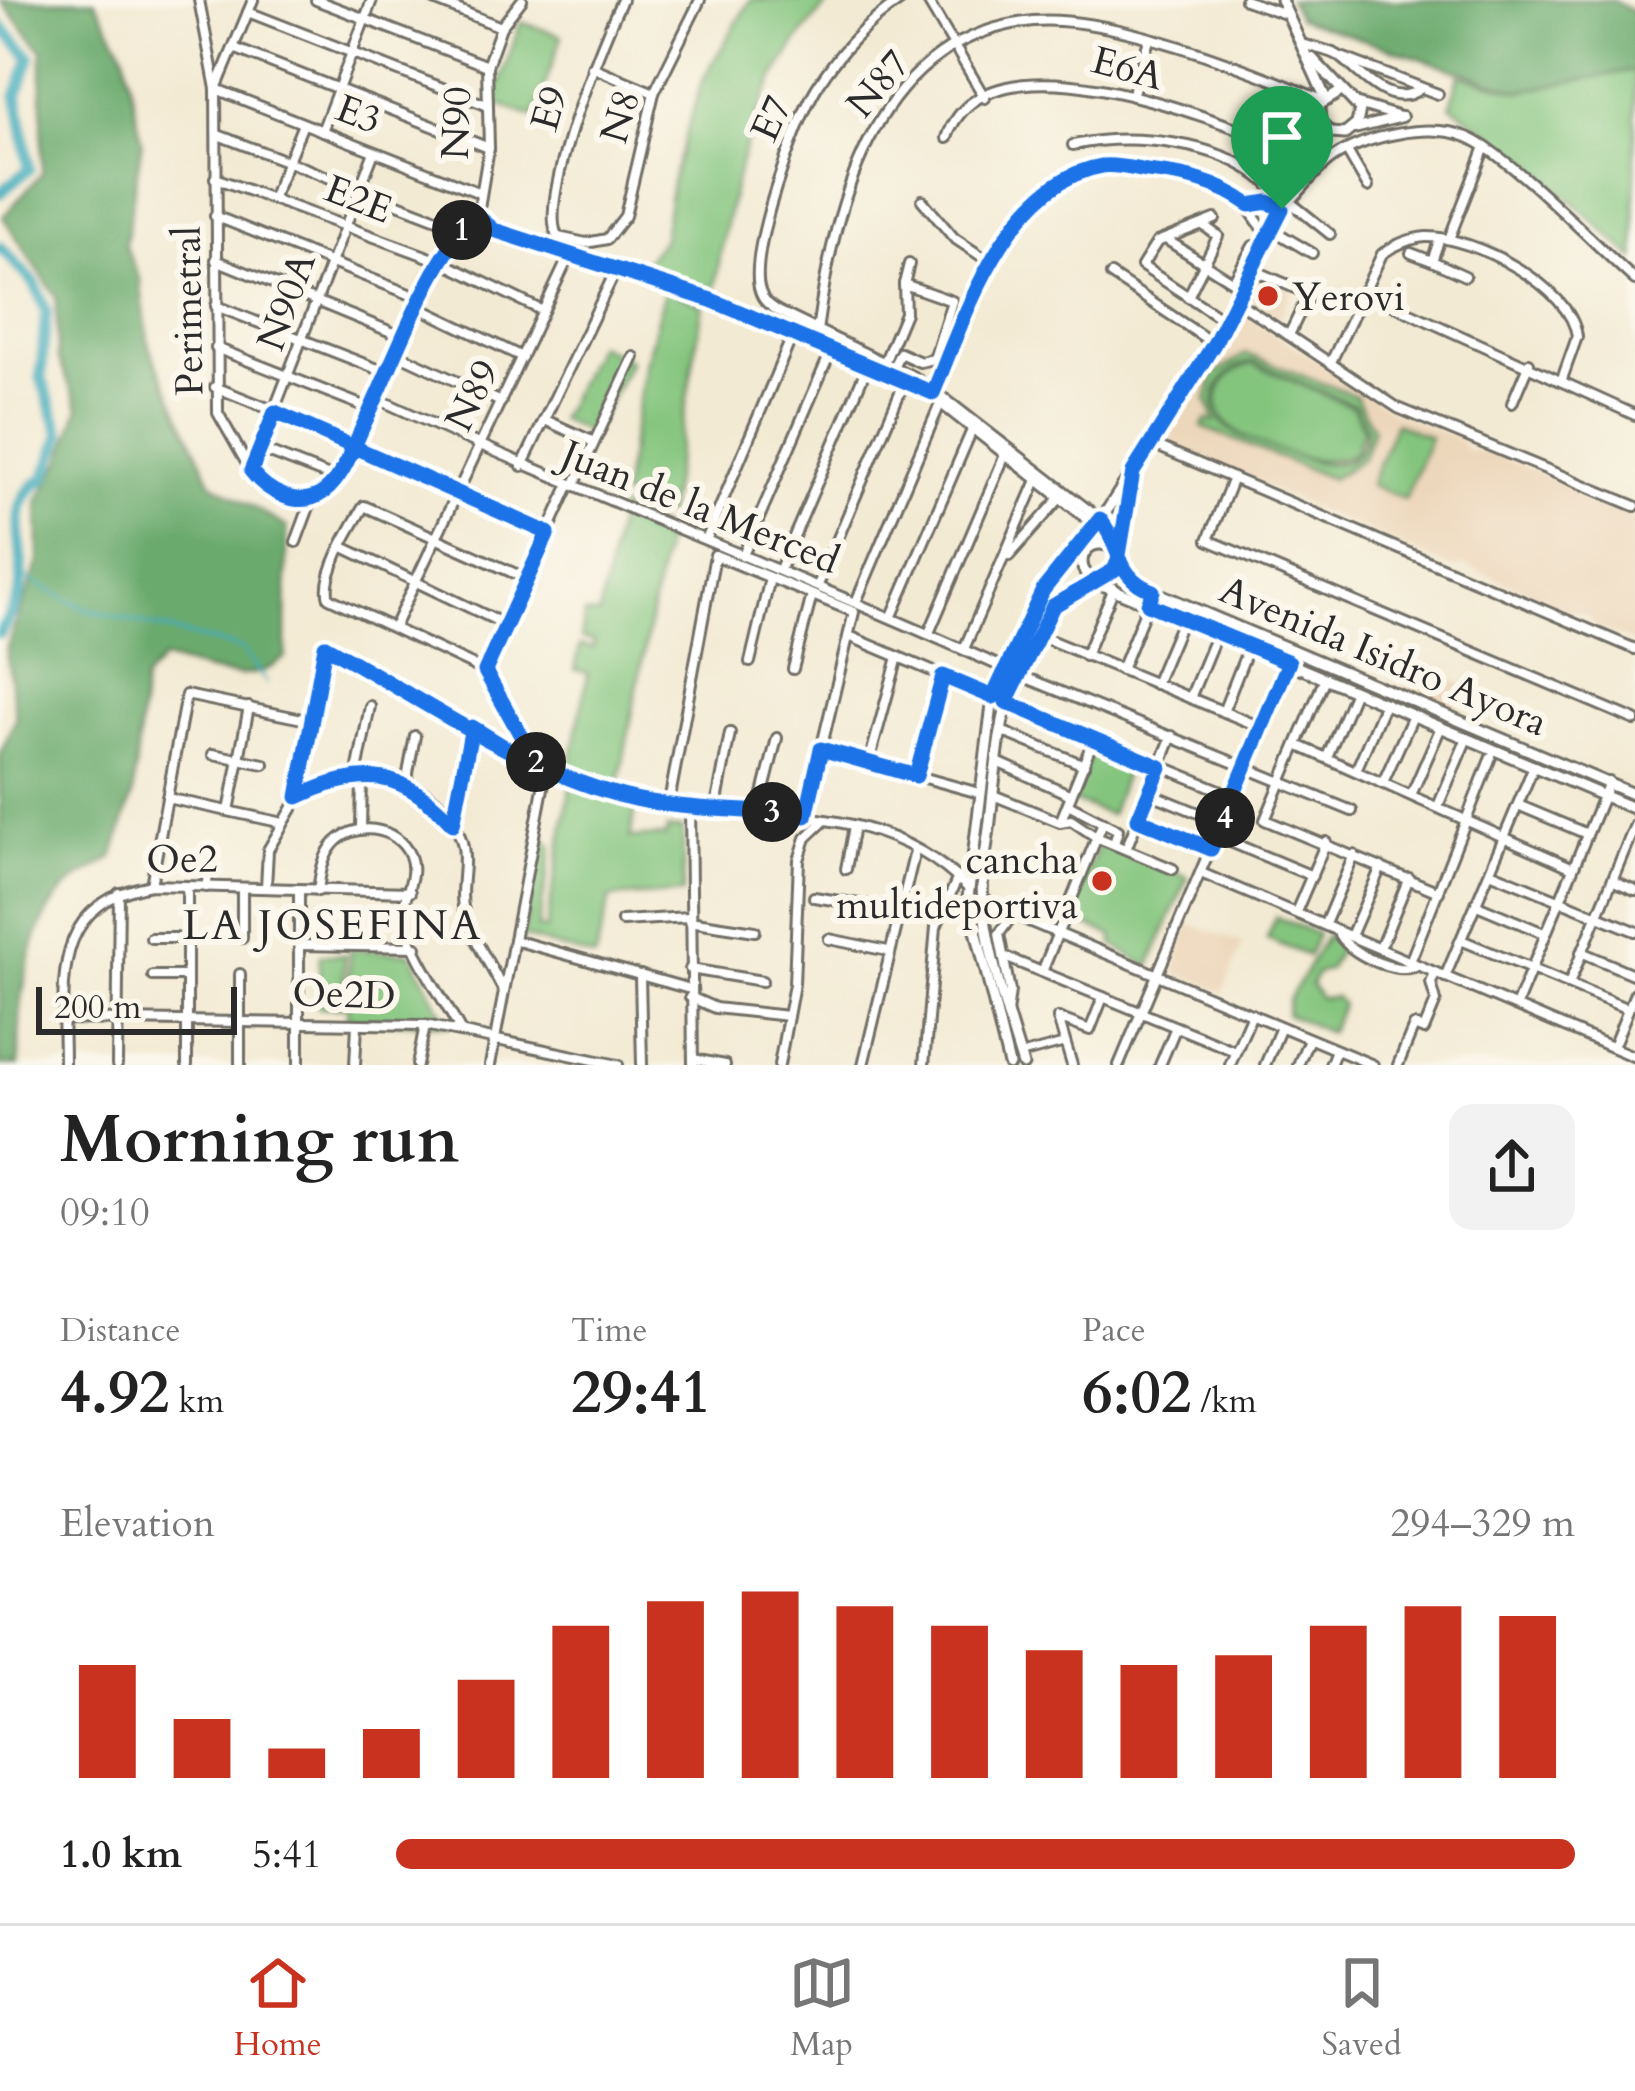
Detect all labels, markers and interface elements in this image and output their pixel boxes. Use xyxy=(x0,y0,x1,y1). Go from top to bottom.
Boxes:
street label: E6A xyxy=(1086,34,1169,103)
street label: N87 xyxy=(834,39,922,129)
street label: E9 xyxy=(518,80,581,137)
street label: E3 xyxy=(328,82,389,147)
street label: N8 xyxy=(588,84,653,149)
street label: N90 xyxy=(429,86,484,161)
pin xyxy=(1231,86,1333,209)
street label: E7 xyxy=(738,88,805,150)
icon: arrive xyxy=(1249,104,1315,170)
street label: E2E xyxy=(317,162,400,236)
pin: 1 xyxy=(432,200,492,260)
text: 1 xyxy=(454,207,470,252)
street label: Perimetral xyxy=(161,225,216,396)
street label: N90A xyxy=(244,245,329,358)
place label: Yerovi xyxy=(1292,271,1405,324)
marker: Yerovi xyxy=(1255,283,1281,309)
street label: N89 xyxy=(432,351,512,440)
street label: Juan de la Merced xyxy=(549,426,847,587)
street label: Avenida Isidro Ayora xyxy=(1212,563,1555,749)
pin: 2 xyxy=(506,732,566,792)
text: 2 xyxy=(528,739,544,784)
pin: 3 xyxy=(742,782,802,842)
pin: 4 xyxy=(1195,788,1255,848)
text: 3 xyxy=(764,789,780,834)
text: 4 xyxy=(1217,795,1233,840)
street label: Oe2 xyxy=(146,832,218,887)
place label: cancha multideportiva xyxy=(836,834,1078,932)
marker: cancha multideportiva xyxy=(1089,868,1115,894)
district label: LA JOSEFINA xyxy=(182,897,484,954)
street label: Oe2D xyxy=(292,966,396,1023)
scale bar xyxy=(36,981,237,1034)
text: 200 m xyxy=(54,985,141,1030)
text: Morning run xyxy=(60,1096,459,1185)
button: share xyxy=(1449,1104,1575,1230)
text: 09:10 xyxy=(60,1186,150,1239)
text: Distance xyxy=(60,1308,181,1353)
text: Time xyxy=(571,1308,647,1353)
text: Pace xyxy=(1082,1308,1146,1353)
text: 4.92 xyxy=(60,1353,170,1434)
text: 29:41 xyxy=(571,1353,711,1434)
text: 6:02 xyxy=(1082,1353,1192,1434)
text: km xyxy=(170,1379,224,1424)
text: /km xyxy=(1192,1379,1257,1424)
text: Elevation xyxy=(60,1497,215,1550)
text: 294–329 m xyxy=(1390,1497,1575,1550)
text: 1.0 km xyxy=(60,1828,182,1881)
text: 5:41 xyxy=(252,1828,322,1881)
tab: Home xyxy=(233,1950,322,2067)
tab: Map xyxy=(789,1950,855,2067)
tab: Saved xyxy=(1322,1950,1402,2067)

